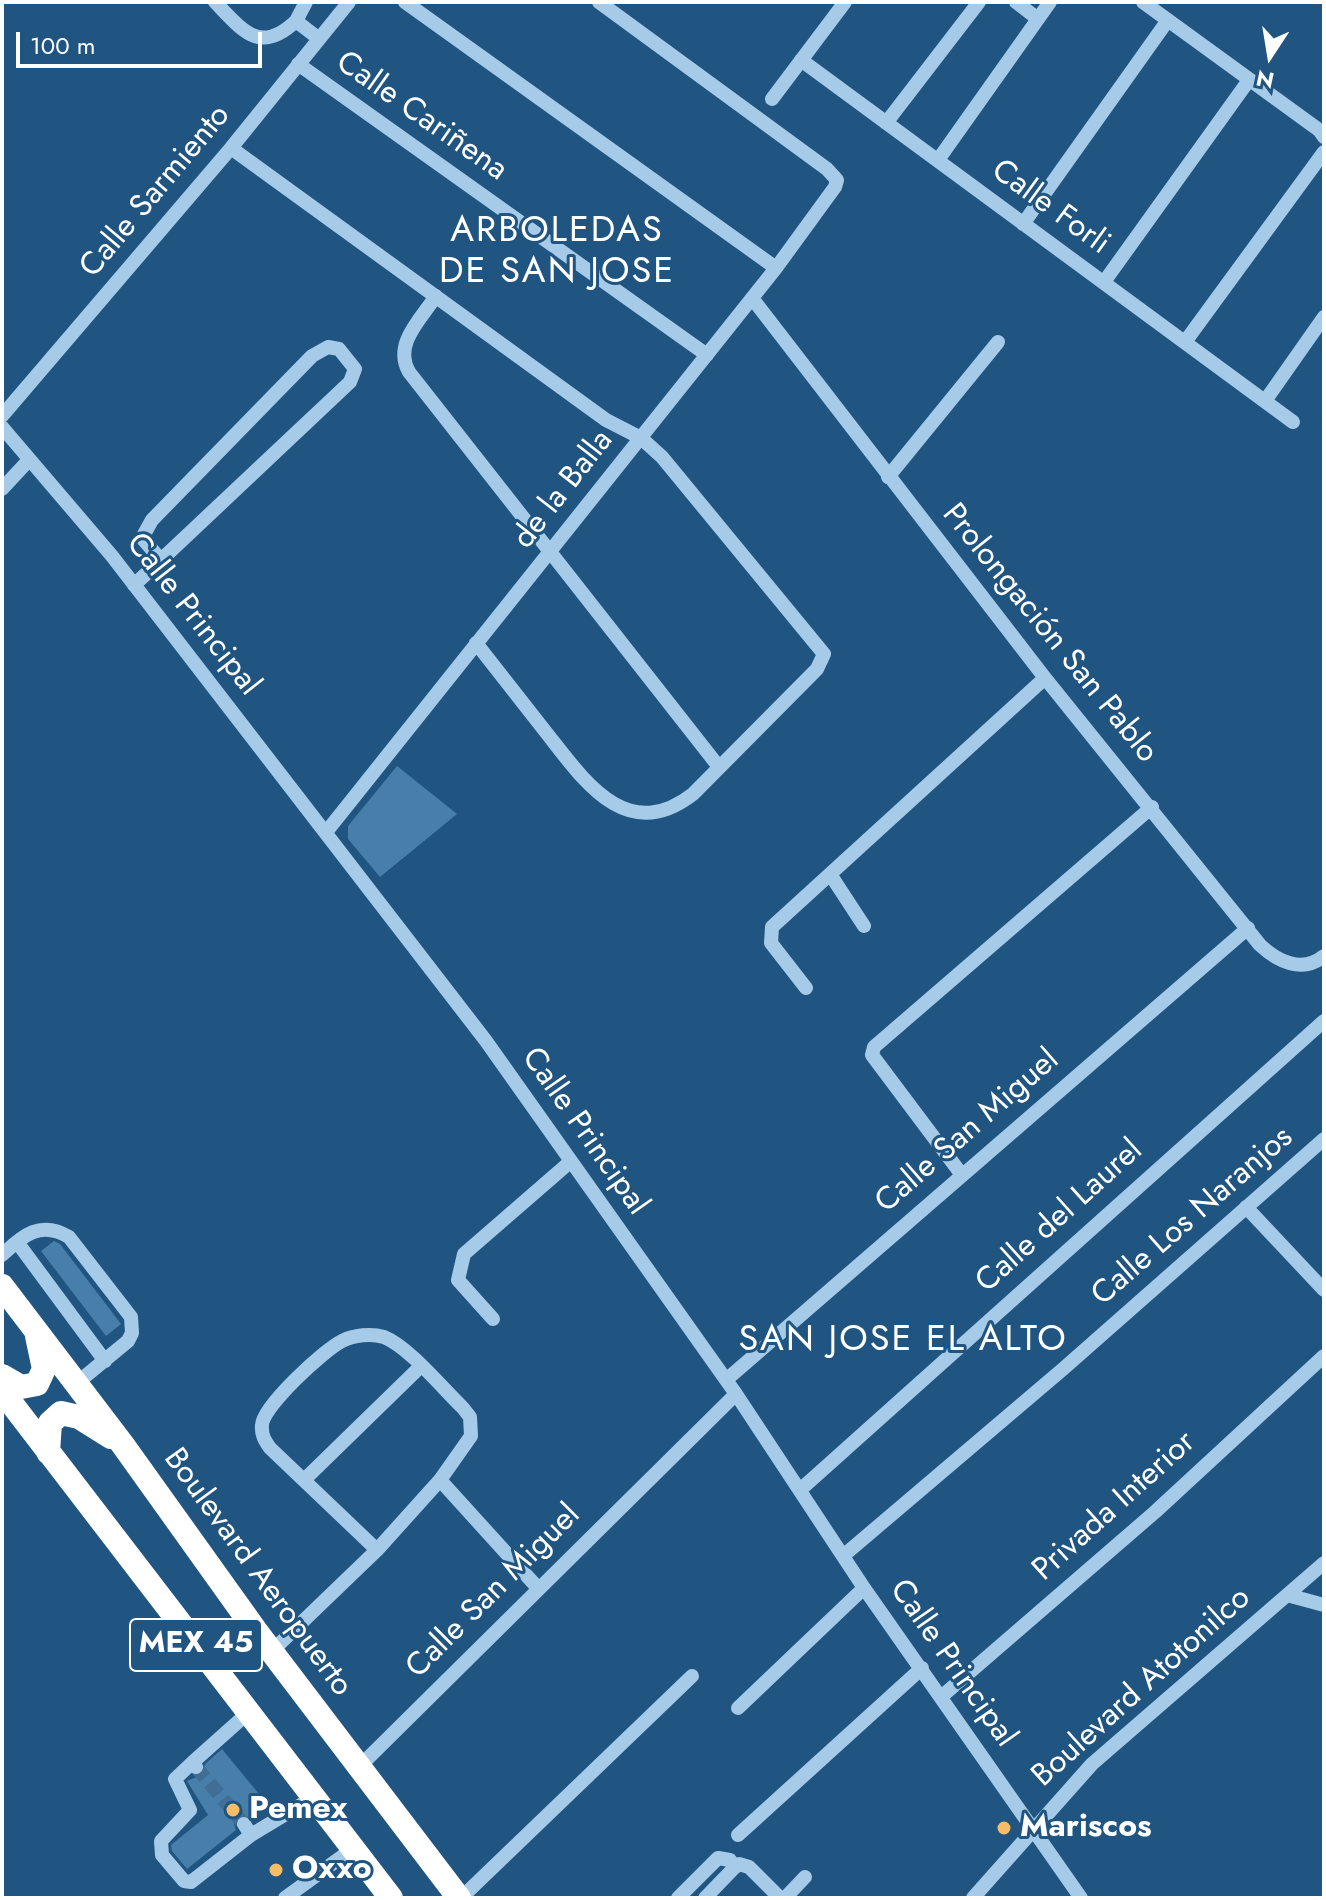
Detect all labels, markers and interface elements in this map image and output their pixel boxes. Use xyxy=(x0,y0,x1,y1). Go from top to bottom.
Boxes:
scale bar xyxy=(20,16,266,66)
north arrow xyxy=(1230,16,1310,96)
text: 100 m xyxy=(30,28,96,63)
street label: Calle Cariñena xyxy=(328,44,514,190)
text: N xyxy=(1253,62,1277,97)
street label: Calle Sarmiento xyxy=(73,98,239,286)
street label: Calle Forli xyxy=(983,152,1117,264)
district label: ARBOLEDAS DE SAN JOSE xyxy=(439,210,675,295)
street label: de la Balla xyxy=(506,423,622,557)
street label: Prolongación San Pablo xyxy=(933,497,1165,771)
street label: Calle Principal xyxy=(117,526,267,704)
street label: Calle Principal xyxy=(512,1041,656,1223)
street label: Calle San Miguel xyxy=(868,1042,1068,1222)
street label: Calle Los Naranjos xyxy=(1084,1119,1302,1315)
street label: Calle del Laurel xyxy=(969,1132,1151,1302)
district label: SAN JOSE EL ALTO xyxy=(738,1319,1068,1363)
street label: Privada Interior xyxy=(1026,1424,1204,1590)
street label: Boulevard Aeropuerto xyxy=(154,1442,360,1704)
street label: Calle San Miguel xyxy=(399,1497,589,1687)
street label: Calle Principal xyxy=(880,1573,1024,1755)
street label: Boulevard Atotonilco xyxy=(1025,1580,1259,1796)
road number: MEX 45 xyxy=(130,1619,262,1671)
place label: Pemex xyxy=(249,1791,347,1829)
marker: Pemex xyxy=(224,1801,242,1819)
place label: Mariscos xyxy=(1020,1809,1152,1847)
marker: Mariscos xyxy=(995,1819,1013,1837)
place label: Oxxo xyxy=(292,1851,372,1889)
marker: Oxxo xyxy=(267,1861,285,1879)

